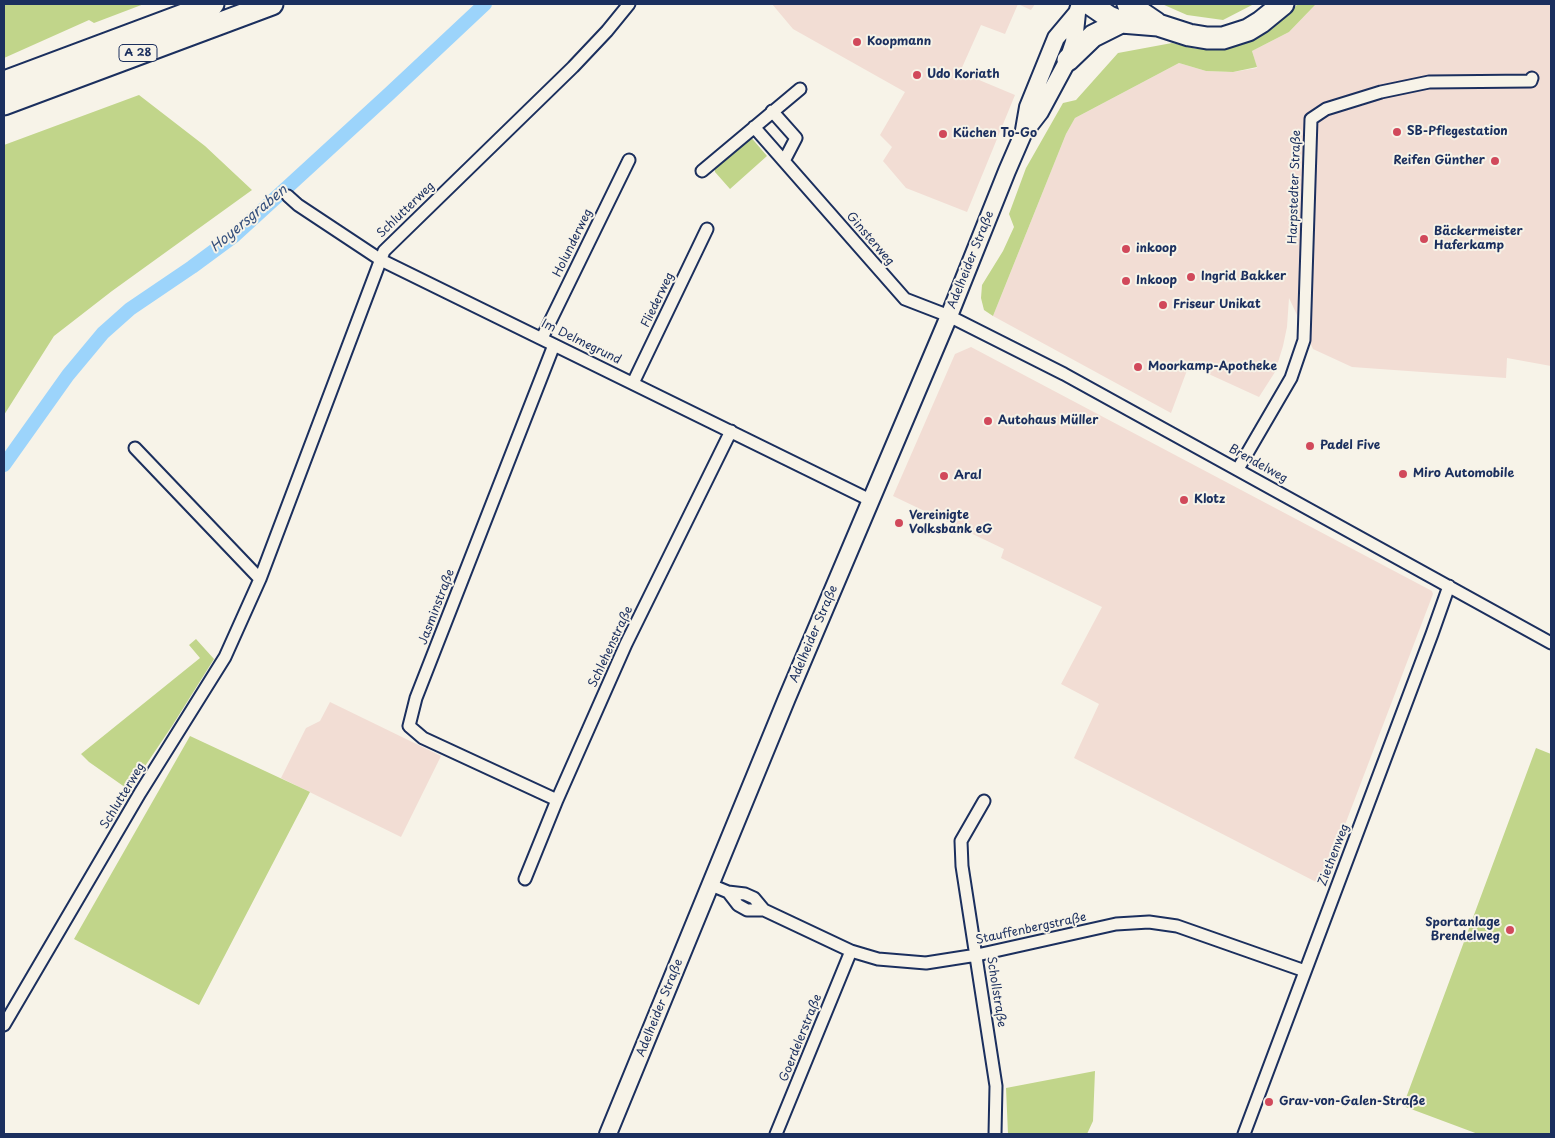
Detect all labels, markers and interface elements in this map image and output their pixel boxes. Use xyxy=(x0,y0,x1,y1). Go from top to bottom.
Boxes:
place label: Koopmann xyxy=(867,35,931,49)
marker: Koopmann xyxy=(851,36,863,48)
road number: A 28 xyxy=(119,44,157,62)
place label: Udo Koriath xyxy=(927,68,1000,82)
marker: Udo Koriath xyxy=(911,69,923,81)
place label: SB-Pflegestation xyxy=(1407,125,1508,139)
marker: SB-Pflegestation xyxy=(1391,126,1403,138)
place label: Küchen To-Go xyxy=(953,127,1037,141)
marker: Küchen To-Go xyxy=(937,128,949,140)
street label: Harpstedter Straße xyxy=(1286,130,1304,244)
place label: Reifen Günther xyxy=(1394,154,1485,168)
marker: Reifen Günther xyxy=(1489,155,1501,167)
street label: Schlutterweg xyxy=(374,179,438,241)
water label: Hoyersgraben xyxy=(207,182,291,256)
street label: Holunderweg xyxy=(550,206,596,280)
street label: Ginsterweg xyxy=(843,209,897,269)
street label: Adelheider Straße xyxy=(945,209,997,311)
place label: Bäckermeister Haferkamp xyxy=(1434,225,1523,253)
marker: Bäckermeister Haferkamp xyxy=(1418,233,1430,245)
place label: inkoop xyxy=(1136,242,1177,256)
marker: inkoop xyxy=(1120,243,1132,255)
street label: Fliederweg xyxy=(638,270,678,330)
place label: Ingrid Bakker xyxy=(1201,270,1286,284)
marker: Ingrid Bakker xyxy=(1185,271,1197,283)
place label: Inkoop xyxy=(1136,274,1177,288)
marker: Inkoop xyxy=(1120,275,1132,287)
place label: Friseur Unikat xyxy=(1173,298,1261,312)
marker: Friseur Unikat xyxy=(1157,299,1169,311)
street label: Im Delmegrund xyxy=(539,316,623,368)
place label: Moorkamp-Apotheke xyxy=(1148,360,1277,374)
marker: Moorkamp-Apotheke xyxy=(1132,361,1144,373)
place label: Autohaus Müller xyxy=(998,414,1098,428)
marker: Autohaus Müller xyxy=(982,415,994,427)
place label: Padel Five xyxy=(1320,439,1380,453)
marker: Padel Five xyxy=(1304,440,1316,452)
street label: Brendelweg xyxy=(1226,442,1290,486)
place label: Miro Automobile xyxy=(1413,467,1514,481)
marker: Miro Automobile xyxy=(1397,468,1409,480)
place label: Aral xyxy=(954,469,982,483)
marker: Aral xyxy=(938,470,950,482)
place label: Klotz xyxy=(1194,493,1225,507)
marker: Klotz xyxy=(1178,494,1190,506)
place label: Vereinigte Volksbank eG xyxy=(909,509,993,537)
marker: Vereinigte Volksbank eG xyxy=(893,517,905,529)
street label: Jasminstraße xyxy=(416,567,458,647)
street label: Adelheider Straße xyxy=(787,583,841,685)
street label: Schlehenstraße xyxy=(586,604,636,690)
street label: Schlutterweg xyxy=(98,760,148,832)
street label: Ziethenweg xyxy=(1316,822,1352,888)
street label: Stauffenbergstraße xyxy=(974,910,1088,948)
place label: Sportanlage Brendelweg xyxy=(1425,916,1500,944)
marker: Sportanlage Brendelweg xyxy=(1504,924,1516,936)
street label: Schollstraße xyxy=(983,955,1009,1029)
street label: Adelheider Straße xyxy=(634,957,686,1059)
street label: Goerdelerstraße xyxy=(777,992,825,1084)
place label: Grav-von-Galen-Straße xyxy=(1279,1095,1425,1109)
marker: Grav-von-Galen-Straße xyxy=(1263,1096,1275,1108)

